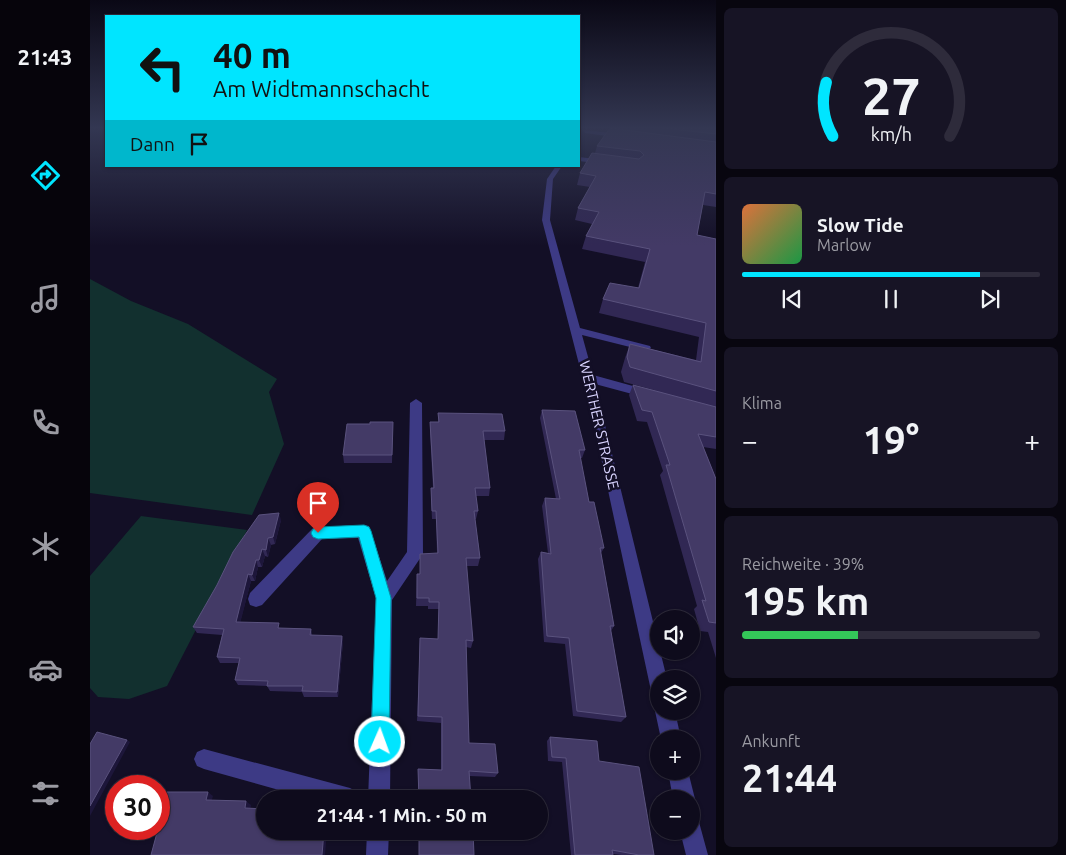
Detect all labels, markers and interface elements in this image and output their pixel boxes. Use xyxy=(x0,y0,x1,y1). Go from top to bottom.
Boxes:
icon: left xyxy=(130,35,195,100)
text: 40 m xyxy=(213,35,291,75)
text: 21:43 xyxy=(17,44,73,69)
text: 27 xyxy=(862,67,920,125)
text: Am Widtmannschacht xyxy=(213,76,429,101)
text: km/h xyxy=(870,124,912,144)
icon: arrive xyxy=(185,130,213,158)
text: Dann xyxy=(130,133,175,155)
icon: directions xyxy=(28,158,63,193)
text: Slow Tide xyxy=(817,214,904,236)
text: Marlow xyxy=(817,236,871,254)
icon: music xyxy=(28,281,63,316)
icon: previous xyxy=(778,285,806,313)
icon: pause xyxy=(877,285,905,313)
icon: next xyxy=(976,285,1004,313)
street label: WERTHER STRASSE xyxy=(576,359,623,491)
text: Klima xyxy=(742,394,782,412)
icon: phone xyxy=(28,405,63,440)
text: 19° xyxy=(863,419,919,461)
text: − xyxy=(742,425,758,456)
text: + xyxy=(1024,425,1040,456)
pin xyxy=(297,482,339,533)
icon: arrive xyxy=(304,489,332,517)
icon: climate xyxy=(28,529,63,564)
text: Reichweite · 39% xyxy=(742,555,864,573)
text: 195 km xyxy=(742,580,869,622)
map controls xyxy=(650,610,700,840)
button: sound xyxy=(650,610,700,660)
icon: car xyxy=(28,652,63,687)
button: layers xyxy=(650,670,700,720)
position arrow xyxy=(353,715,405,767)
button: + xyxy=(650,730,700,780)
text: Ankunft xyxy=(742,732,800,750)
text: 21:44 xyxy=(742,757,837,799)
speed limit sign: 30 xyxy=(105,775,170,840)
icon: filters xyxy=(28,776,63,811)
button: − xyxy=(650,790,700,840)
text: 21:44 · 1 Min. · 50 m xyxy=(317,804,487,826)

